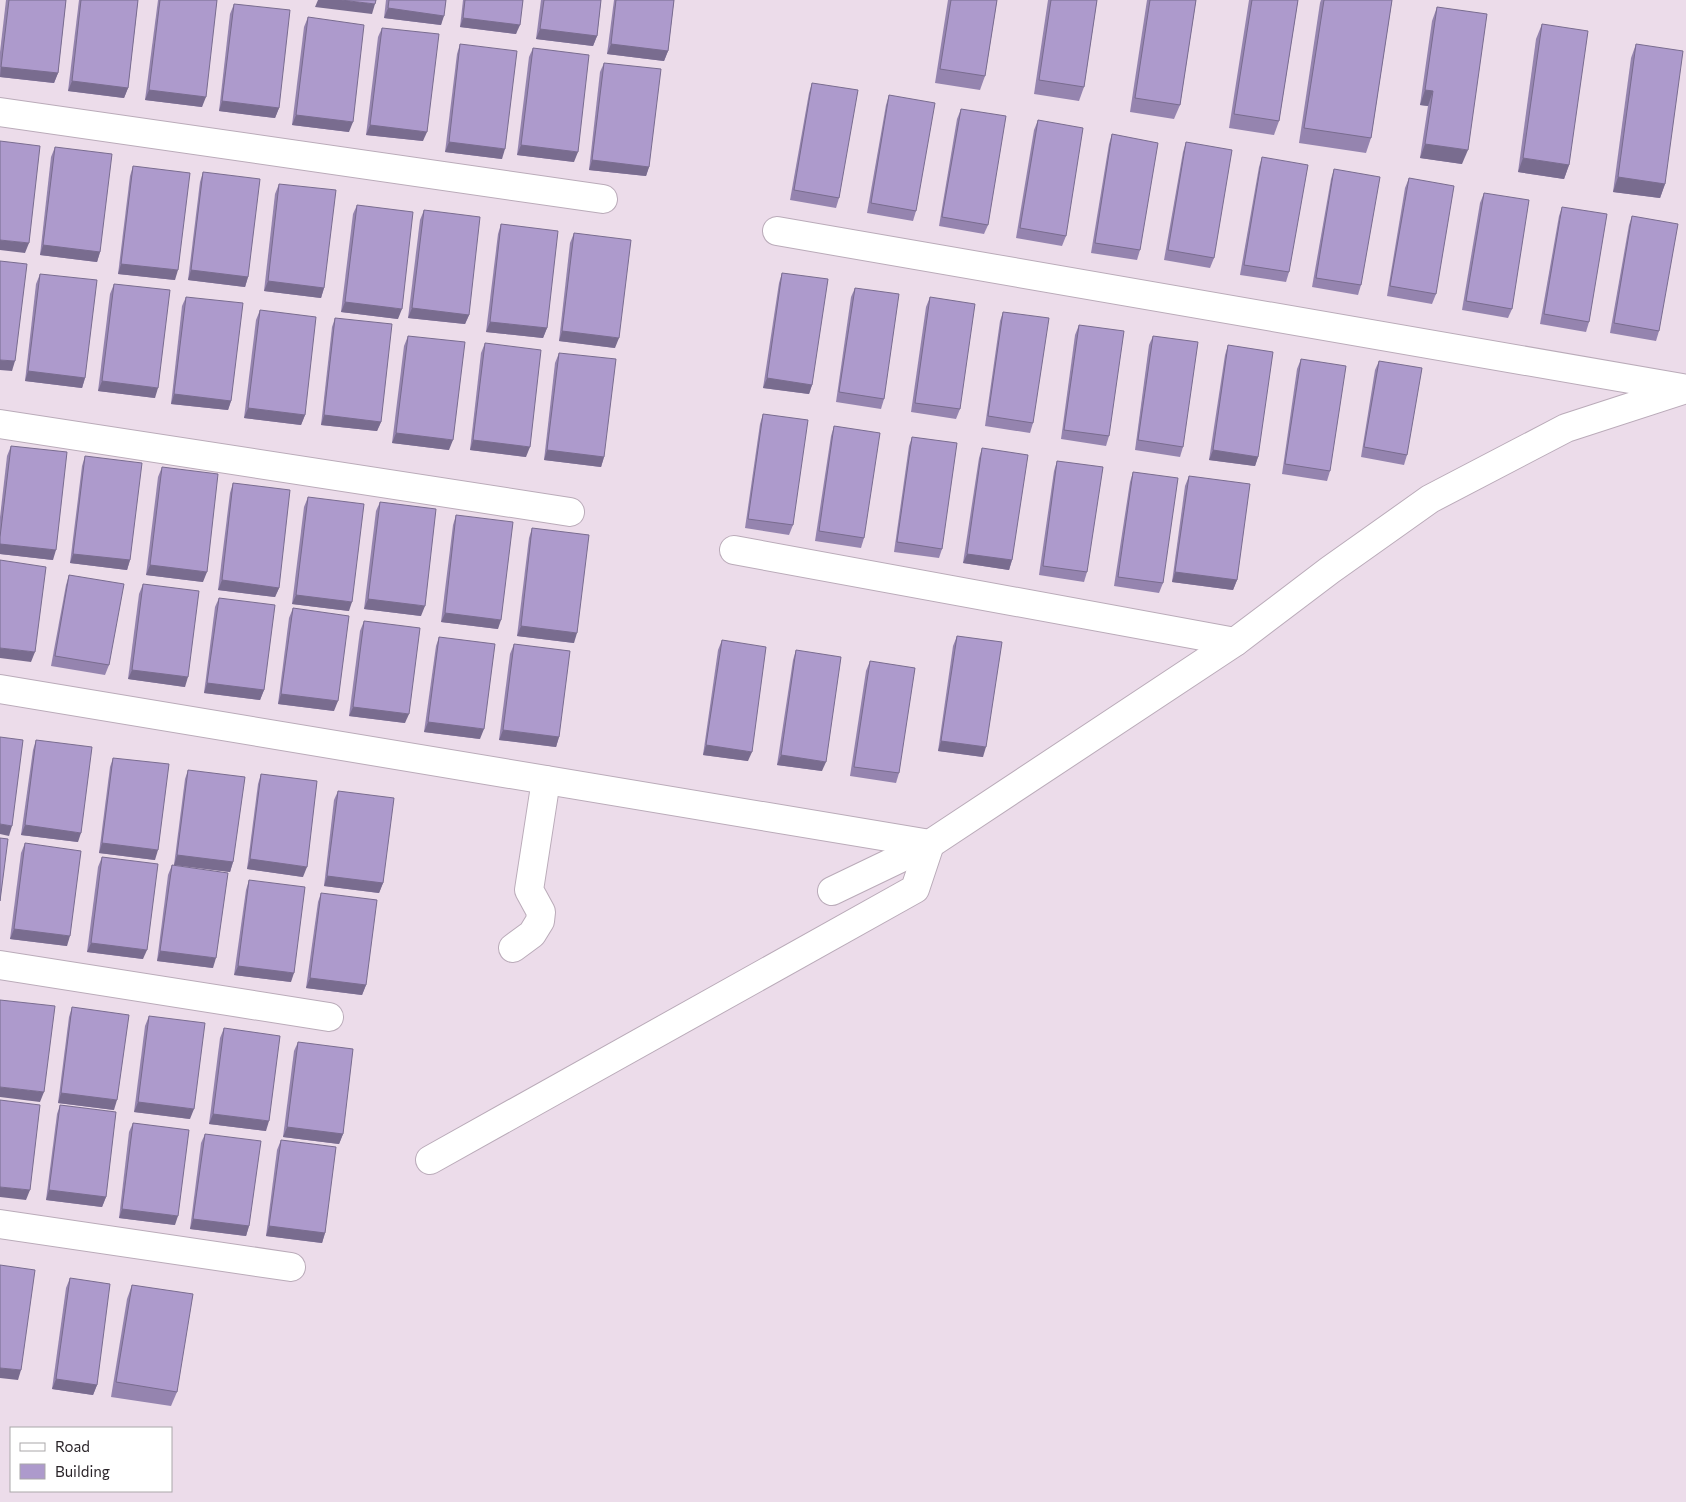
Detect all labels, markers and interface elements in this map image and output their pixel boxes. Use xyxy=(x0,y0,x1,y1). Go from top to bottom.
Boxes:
legend xyxy=(10,1427,172,1492)
text: Road xyxy=(55,1437,90,1455)
text: Building xyxy=(55,1462,110,1480)

